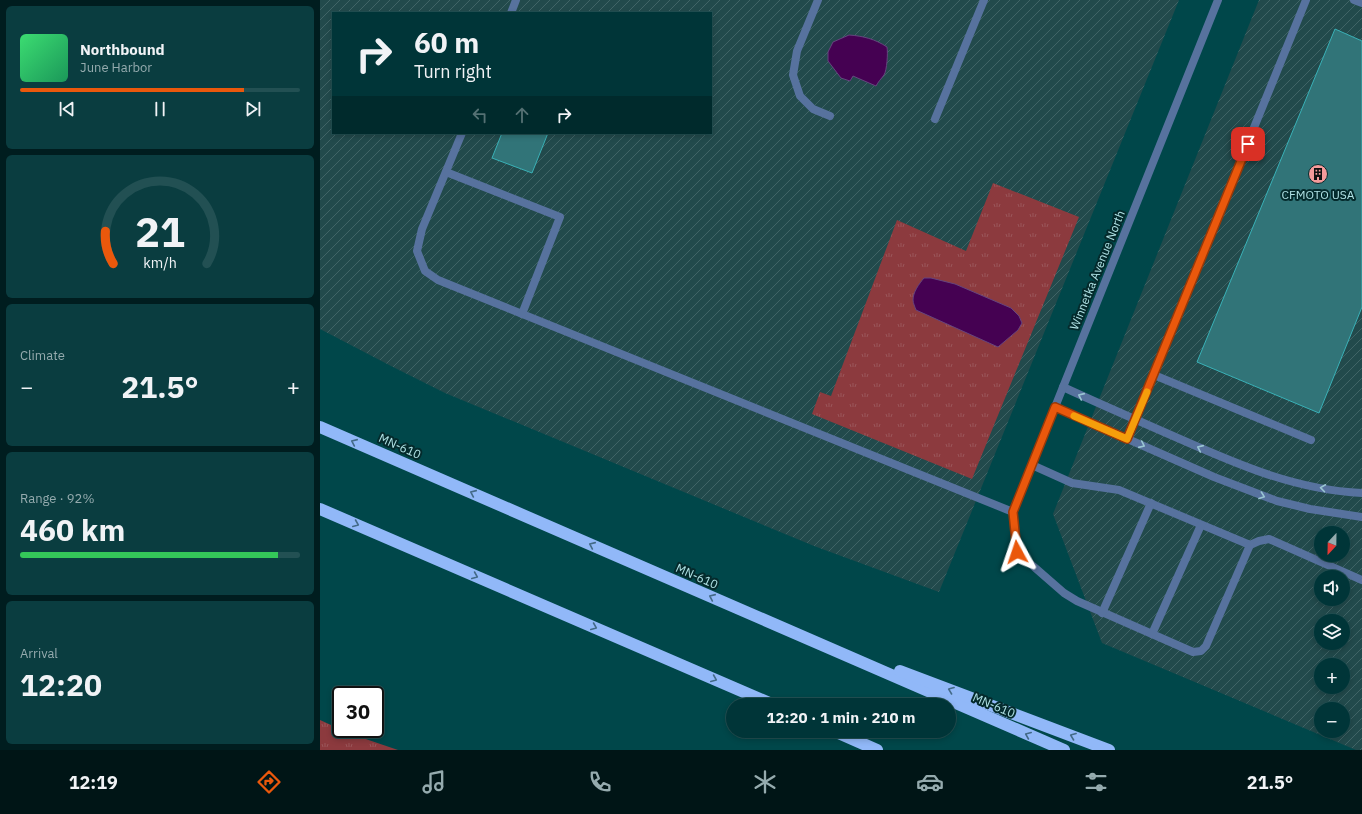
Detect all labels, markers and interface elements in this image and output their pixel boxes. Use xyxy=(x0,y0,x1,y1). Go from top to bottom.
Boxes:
text: 60 m xyxy=(414,24,479,61)
icon: right xyxy=(348,28,400,80)
text: Northbound xyxy=(80,40,165,59)
text: June Harbor xyxy=(80,59,152,76)
text: Turn right xyxy=(414,60,492,83)
icon: previous xyxy=(56,98,78,120)
icon: pause xyxy=(149,98,171,120)
icon: next xyxy=(242,98,264,120)
icon: left xyxy=(469,104,491,126)
icon: ahead xyxy=(511,104,533,126)
icon: right xyxy=(553,104,575,126)
pin xyxy=(1231,127,1265,161)
icon: arrive xyxy=(1237,133,1259,155)
building icon: CFMOTO USA xyxy=(1307,163,1329,185)
place label: CFMOTO USA xyxy=(1282,187,1355,202)
text: 21 xyxy=(135,204,185,258)
street label: Winnetka Avenue North xyxy=(1066,208,1128,332)
text: km/h xyxy=(143,253,177,272)
text: Climate xyxy=(20,347,65,364)
text: 21.5° xyxy=(121,367,199,406)
text: − xyxy=(20,372,33,401)
text: + xyxy=(287,372,300,401)
one-way arrow xyxy=(1078,392,1085,400)
street label: MN-610 xyxy=(377,430,423,462)
one-way arrow xyxy=(351,438,358,446)
one-way arrow xyxy=(1138,441,1145,449)
one-way arrow xyxy=(1197,445,1205,453)
one-way arrow xyxy=(1320,484,1326,493)
text: Range · 92% xyxy=(20,490,94,507)
one-way arrow xyxy=(470,490,477,498)
one-way arrow xyxy=(1258,491,1265,499)
text: 460 km xyxy=(20,510,125,549)
one-way arrow xyxy=(351,519,359,527)
north arrow xyxy=(1314,526,1350,562)
map controls xyxy=(1314,526,1350,738)
position arrow xyxy=(996,531,1038,573)
one-way arrow xyxy=(589,542,596,550)
street label: MN-610 xyxy=(674,560,720,592)
button: sound xyxy=(1314,570,1350,606)
one-way arrow xyxy=(472,571,479,579)
one-way arrow xyxy=(708,594,715,602)
button: layers xyxy=(1314,614,1350,650)
one-way arrow xyxy=(590,622,598,630)
text: Arrival xyxy=(20,645,58,662)
button: + xyxy=(1314,658,1350,694)
text: 12:20 xyxy=(20,665,102,704)
one-way arrow xyxy=(709,674,717,682)
speed limit sign: 30 xyxy=(332,686,384,738)
one-way arrow xyxy=(948,687,955,695)
street label: MN-610 xyxy=(971,689,1017,721)
button: − xyxy=(1314,702,1350,738)
text: 12:20 · 1 min · 210 m xyxy=(767,708,915,727)
one-way arrow xyxy=(1024,731,1031,739)
one-way arrow xyxy=(1069,733,1076,741)
icon: directions xyxy=(255,768,283,796)
icon: music xyxy=(420,768,448,796)
icon: phone xyxy=(586,768,614,796)
icon: climate xyxy=(751,768,779,796)
icon: car xyxy=(916,768,944,796)
icon: filters xyxy=(1082,768,1110,796)
text: 12:19 xyxy=(69,771,118,794)
text: 21.5° xyxy=(1247,771,1293,794)

